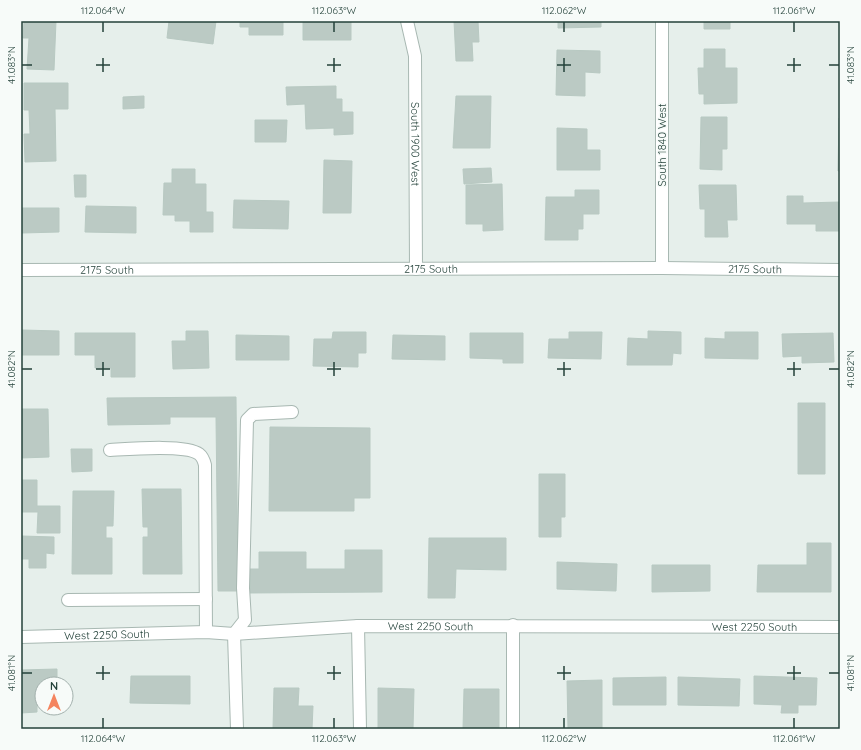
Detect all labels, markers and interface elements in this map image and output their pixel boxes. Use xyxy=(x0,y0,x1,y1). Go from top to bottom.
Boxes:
text: 112.064°W xyxy=(81,4,126,17)
text: 112.063°W xyxy=(312,4,356,17)
text: 112.062°W xyxy=(542,4,587,17)
text: 112.061°W xyxy=(773,4,816,17)
text: 41.083°N xyxy=(5,46,18,84)
text: 41.083°N xyxy=(844,46,857,84)
street label: South 1900 West xyxy=(408,102,423,186)
street label: South 1840 West xyxy=(655,103,669,186)
street label: 2175 South xyxy=(404,262,458,276)
street label: 2175 South xyxy=(728,262,782,276)
street label: 2175 South xyxy=(80,263,134,277)
text: 41.082°N xyxy=(5,350,18,388)
text: 41.082°N xyxy=(844,350,857,388)
street label: West 2250 South xyxy=(388,619,473,633)
street label: West 2250 South xyxy=(712,620,797,634)
street label: West 2250 South xyxy=(64,627,150,643)
text: 41.081°N xyxy=(5,655,18,691)
text: 41.081°N xyxy=(844,655,857,691)
north arrow xyxy=(34,676,74,716)
text: N xyxy=(50,679,58,693)
text: 112.064°W xyxy=(81,732,126,745)
text: 112.063°W xyxy=(312,732,356,745)
text: 112.062°W xyxy=(542,732,587,745)
text: 112.061°W xyxy=(773,732,816,745)

